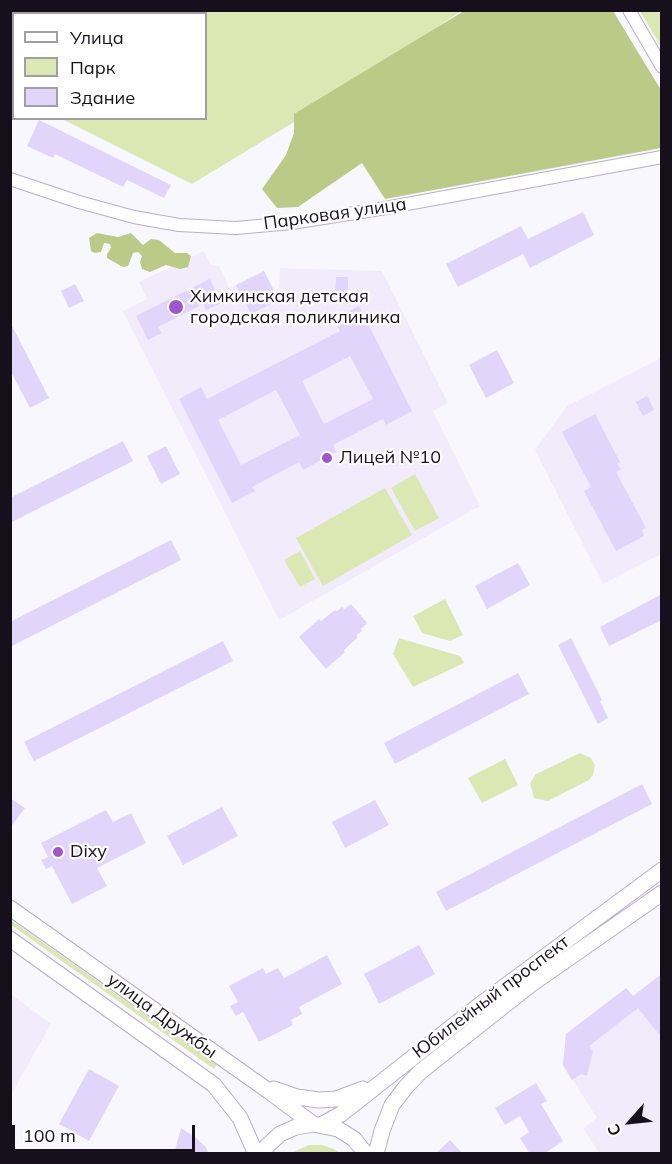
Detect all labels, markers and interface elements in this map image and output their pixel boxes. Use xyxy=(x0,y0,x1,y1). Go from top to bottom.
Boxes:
legend xyxy=(12,12,207,120)
text: Улица xyxy=(70,26,124,49)
text: Парк xyxy=(70,56,115,79)
text: Здание xyxy=(70,86,135,109)
street label: Парковая улица xyxy=(262,193,408,235)
place label: Химкинская детская городская поликлиника xyxy=(190,286,401,328)
marker: Химкинская детская городская поликлиника xyxy=(167,298,185,316)
place label: Лицей №10 xyxy=(339,447,441,469)
marker: Лицей №10 xyxy=(320,451,334,465)
place label: Dixy xyxy=(70,841,107,863)
marker: Dixy xyxy=(51,845,65,859)
street label: Юбилейный проспект xyxy=(408,931,574,1063)
street label: улица Дружбы xyxy=(103,969,221,1063)
north arrow xyxy=(600,1092,660,1152)
scale bar xyxy=(15,1113,198,1151)
text: С xyxy=(603,1121,625,1140)
text: 100 m xyxy=(23,1124,76,1147)

